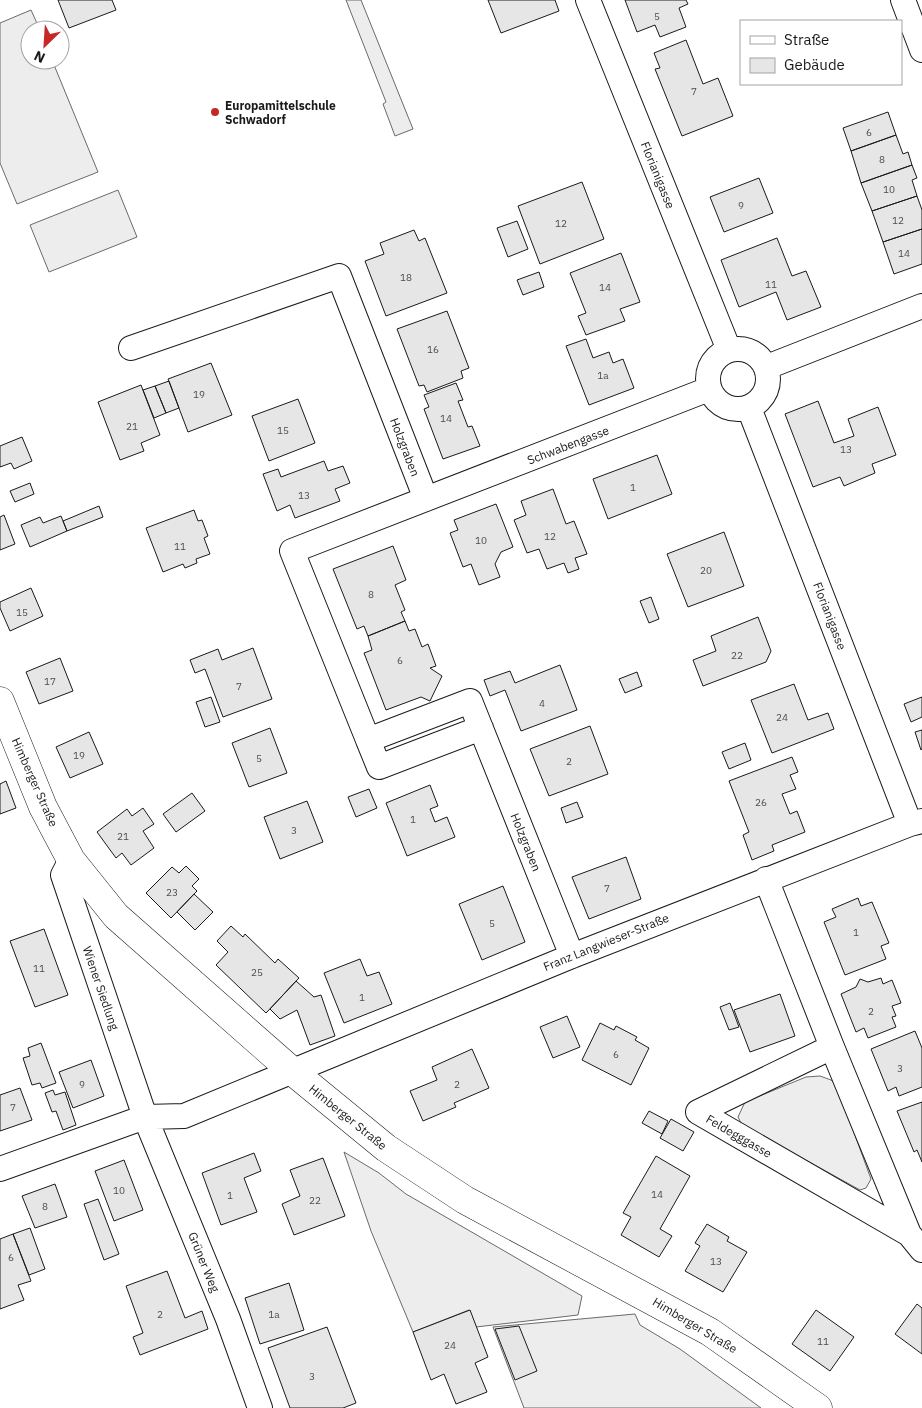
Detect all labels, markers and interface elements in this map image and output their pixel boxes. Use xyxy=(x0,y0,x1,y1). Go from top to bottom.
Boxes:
house number: 5 xyxy=(654,10,660,23)
north arrow xyxy=(20,20,70,70)
legend xyxy=(740,20,902,85)
text: Straße xyxy=(784,30,829,49)
text: N xyxy=(31,46,48,67)
text: Gebäude xyxy=(784,55,845,74)
house number: 7 xyxy=(691,85,697,98)
place label: Europamittelschule Schwadorf xyxy=(225,98,336,127)
marker: Europamittelschule Schwadorf xyxy=(209,106,221,118)
house number: 6 xyxy=(866,126,872,139)
street label: Florianigasse xyxy=(638,139,678,211)
house number: 8 xyxy=(879,153,885,166)
house number: 10 xyxy=(883,183,895,196)
house number: 9 xyxy=(738,199,744,212)
house number: 12 xyxy=(892,214,904,227)
house number: 12 xyxy=(555,217,567,230)
house number: 14 xyxy=(898,247,910,260)
house number: 18 xyxy=(400,271,412,284)
house number: 11 xyxy=(765,278,777,291)
house number: 14 xyxy=(599,281,611,294)
house number: 16 xyxy=(427,343,439,356)
house number: 1a xyxy=(597,369,609,382)
house number: 19 xyxy=(193,388,205,401)
house number: 14 xyxy=(440,412,452,425)
street label: Holzgraben xyxy=(387,416,423,478)
house number: 21 xyxy=(126,420,138,433)
street label: Schwabengasse xyxy=(525,422,611,468)
house number: 15 xyxy=(277,424,289,437)
house number: 13 xyxy=(840,443,852,456)
house number: 1 xyxy=(630,481,636,494)
house number: 13 xyxy=(298,489,310,502)
house number: 12 xyxy=(544,530,556,543)
house number: 10 xyxy=(475,534,487,547)
house number: 11 xyxy=(174,540,186,553)
house number: 20 xyxy=(700,564,712,577)
street label: Florianigasse xyxy=(810,580,850,652)
house number: 8 xyxy=(368,588,374,601)
house number: 15 xyxy=(16,606,28,619)
house number: 22 xyxy=(731,649,743,662)
house number: 6 xyxy=(397,654,403,667)
house number: 17 xyxy=(44,675,56,688)
house number: 7 xyxy=(236,680,242,693)
house number: 4 xyxy=(539,697,545,710)
house number: 24 xyxy=(776,711,788,724)
street label: Himberger Straße xyxy=(9,735,62,829)
house number: 19 xyxy=(73,749,85,762)
house number: 5 xyxy=(256,752,262,765)
house number: 2 xyxy=(566,755,572,768)
house number: 26 xyxy=(755,796,767,809)
street label: Holzgraben xyxy=(508,811,544,873)
house number: 1 xyxy=(410,813,416,826)
house number: 3 xyxy=(291,824,297,837)
house number: 21 xyxy=(117,830,129,843)
house number: 7 xyxy=(604,882,610,895)
house number: 23 xyxy=(166,886,178,899)
street label: Franz Langwieser-Straße xyxy=(541,910,671,974)
house number: 5 xyxy=(489,917,495,930)
house number: 1 xyxy=(853,926,859,939)
street label: Wiener Siedlung xyxy=(80,944,123,1033)
house number: 11 xyxy=(33,962,45,975)
house number: 25 xyxy=(251,966,263,979)
house number: 1 xyxy=(359,991,365,1004)
house number: 2 xyxy=(868,1005,874,1018)
house number: 6 xyxy=(613,1048,619,1061)
house number: 3 xyxy=(897,1062,903,1075)
house number: 9 xyxy=(79,1078,85,1091)
house number: 2 xyxy=(454,1078,460,1091)
street label: Himberger Straße xyxy=(306,1081,390,1153)
house number: 7 xyxy=(10,1101,16,1114)
street label: Feldegggasse xyxy=(703,1111,775,1161)
house number: 10 xyxy=(113,1184,125,1197)
house number: 14 xyxy=(651,1188,663,1201)
house number: 1 xyxy=(227,1189,233,1202)
house number: 22 xyxy=(309,1194,321,1207)
house number: 8 xyxy=(42,1200,48,1213)
street label: Grüner Weg xyxy=(185,1230,223,1295)
house number: 6 xyxy=(8,1251,14,1264)
house number: 13 xyxy=(710,1255,722,1268)
street label: Himberger Straße xyxy=(650,1294,740,1356)
house number: 2 xyxy=(157,1308,163,1321)
house number: 1a xyxy=(268,1308,280,1321)
house number: 11 xyxy=(817,1335,829,1348)
house number: 24 xyxy=(444,1339,456,1352)
house number: 3 xyxy=(309,1370,315,1383)

